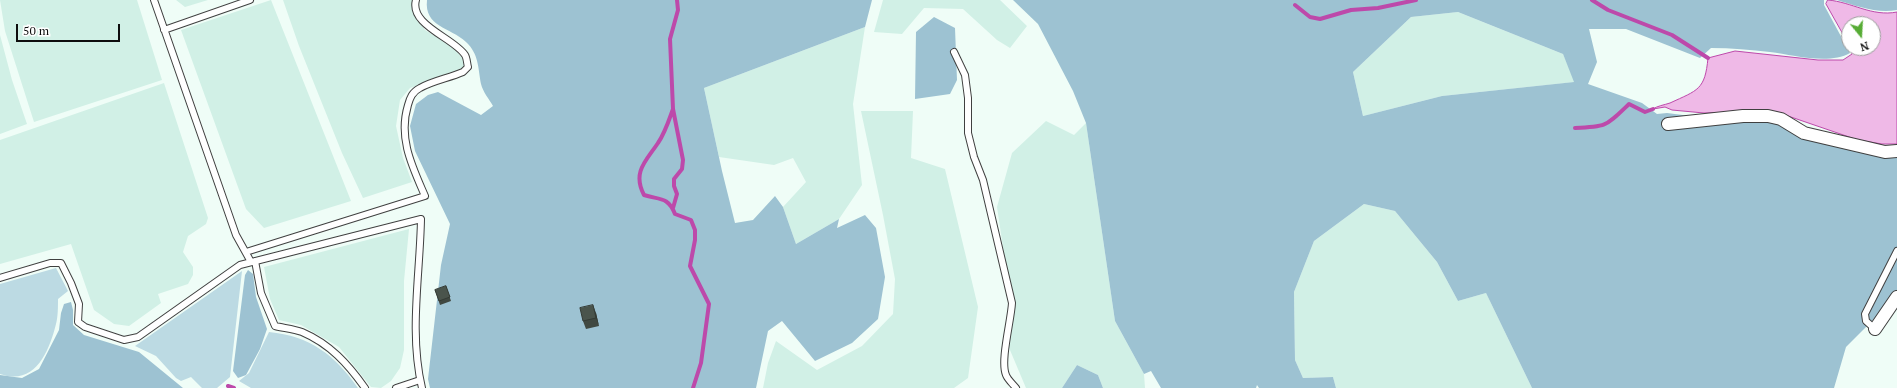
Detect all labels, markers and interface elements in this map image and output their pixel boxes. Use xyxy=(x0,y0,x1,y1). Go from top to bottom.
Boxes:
scale bar xyxy=(18,16,122,42)
north arrow xyxy=(1841,16,1881,56)
text: 50 m xyxy=(23,23,49,38)
text: N xyxy=(1858,39,1871,54)

